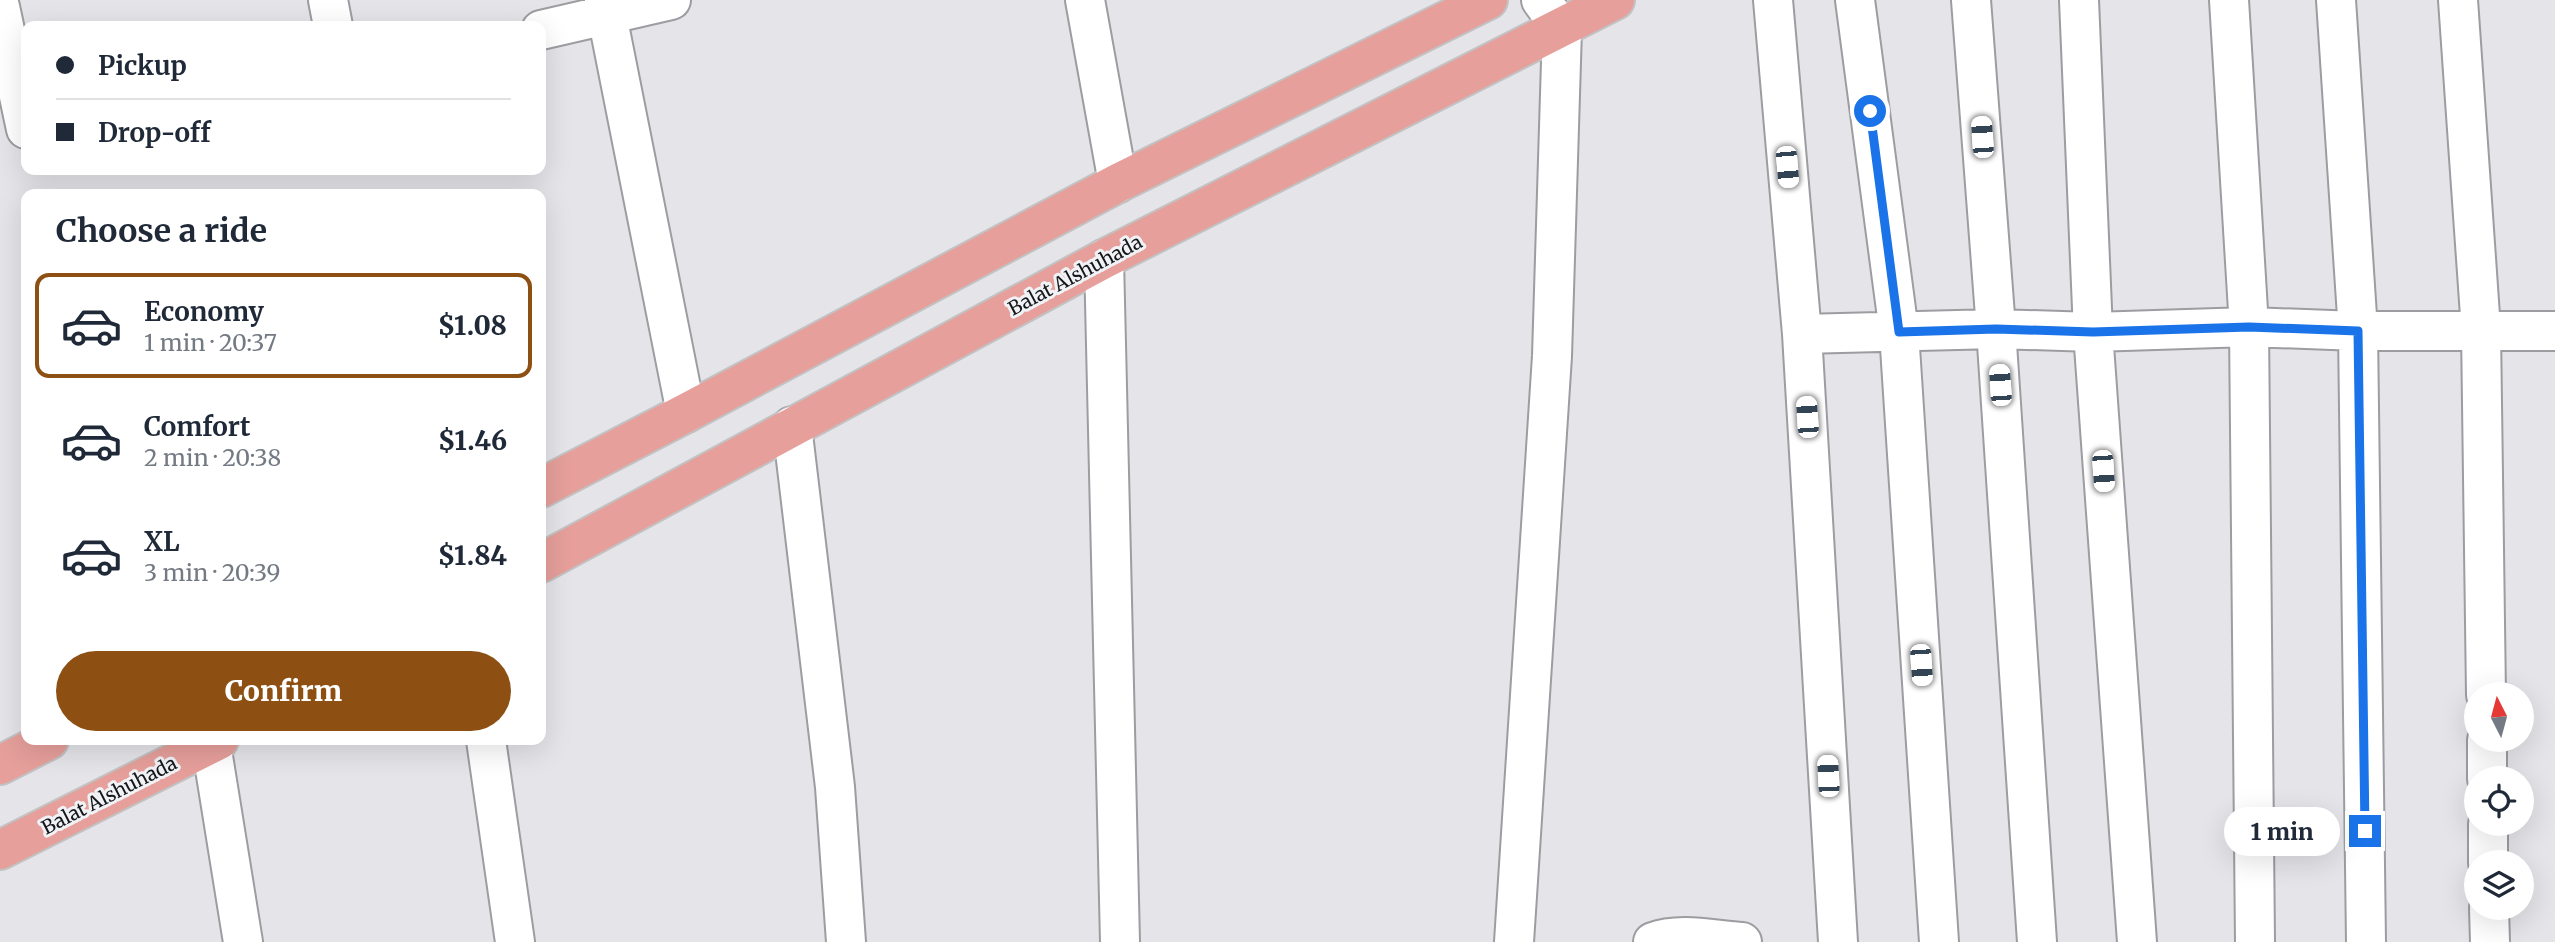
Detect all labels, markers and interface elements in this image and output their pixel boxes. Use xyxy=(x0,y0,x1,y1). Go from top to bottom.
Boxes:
text: Pickup xyxy=(98,49,187,82)
route start xyxy=(1854,95,1886,127)
car xyxy=(1971,115,1994,159)
text: Drop-off xyxy=(98,116,211,149)
car xyxy=(1775,145,1800,189)
text: Choose a ride xyxy=(56,211,267,251)
street label: Balat Alshuhada xyxy=(1004,230,1146,320)
icon: car xyxy=(60,294,123,357)
text: Economy xyxy=(144,295,264,328)
text: $1.08 xyxy=(438,309,507,342)
text: 1 min · 20:37 xyxy=(144,328,277,357)
car xyxy=(1989,363,2012,407)
car xyxy=(1796,395,1819,439)
icon: car xyxy=(60,409,123,472)
text: Comfort xyxy=(144,410,250,443)
text: $1.46 xyxy=(438,424,507,457)
text: 2 min · 20:38 xyxy=(144,443,281,472)
car xyxy=(2092,449,2115,493)
icon: car xyxy=(60,524,123,587)
text: XL xyxy=(144,525,180,558)
text: $1.84 xyxy=(438,539,507,572)
text: 3 min · 20:39 xyxy=(144,558,280,587)
car xyxy=(1910,643,1933,687)
button: Confirm xyxy=(56,651,511,731)
north arrow xyxy=(2464,682,2534,752)
map controls xyxy=(2464,682,2534,920)
street label: Balat Alshuhada xyxy=(37,751,181,839)
car xyxy=(1817,754,1840,798)
button: locate xyxy=(2464,766,2534,836)
callout: 1 min xyxy=(2225,806,2340,856)
route end xyxy=(2349,815,2381,847)
text: 1 min xyxy=(2250,817,2314,846)
button: layers xyxy=(2464,850,2534,920)

